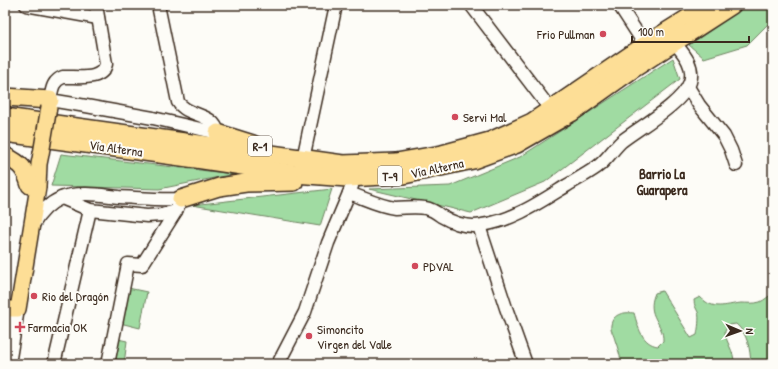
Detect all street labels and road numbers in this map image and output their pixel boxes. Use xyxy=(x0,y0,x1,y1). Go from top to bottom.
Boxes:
street label: Vía Alterna xyxy=(88,135,144,161)
road number: R-1 xyxy=(248,136,272,156)
street label: Vía Alterna xyxy=(409,154,465,182)
road number: T-9 xyxy=(378,166,402,186)

